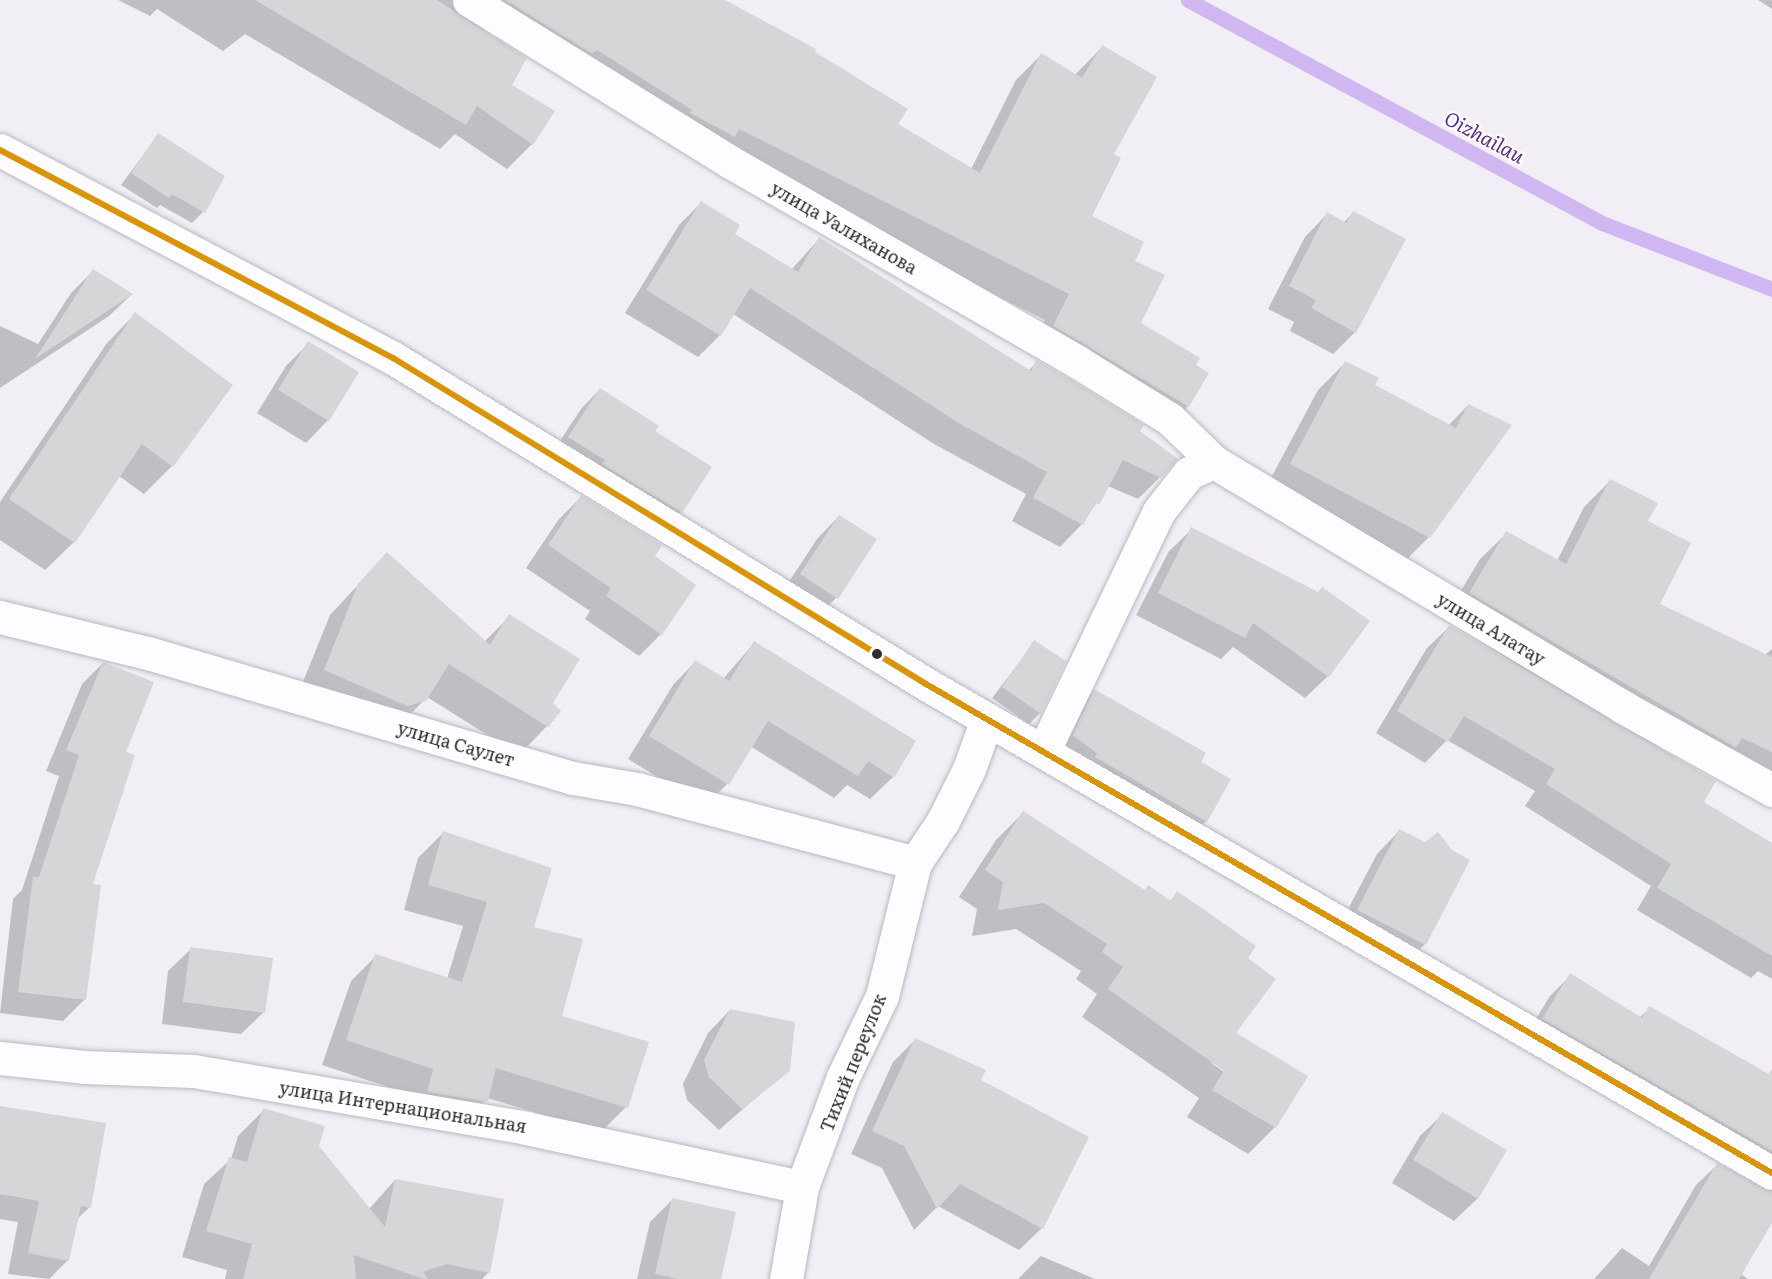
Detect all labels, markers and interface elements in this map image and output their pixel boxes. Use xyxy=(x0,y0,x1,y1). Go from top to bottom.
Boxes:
water label: Oizhailau xyxy=(1441,105,1529,167)
street label: улица Уалиханова xyxy=(767,177,921,279)
street label: улица Алатау xyxy=(1433,588,1549,670)
unlabelled marker xyxy=(871,648,883,660)
street label: улица Саулет xyxy=(395,717,517,771)
street label: Тихий переулок xyxy=(815,991,891,1135)
street label: улица Интернациональная xyxy=(278,1077,528,1137)

